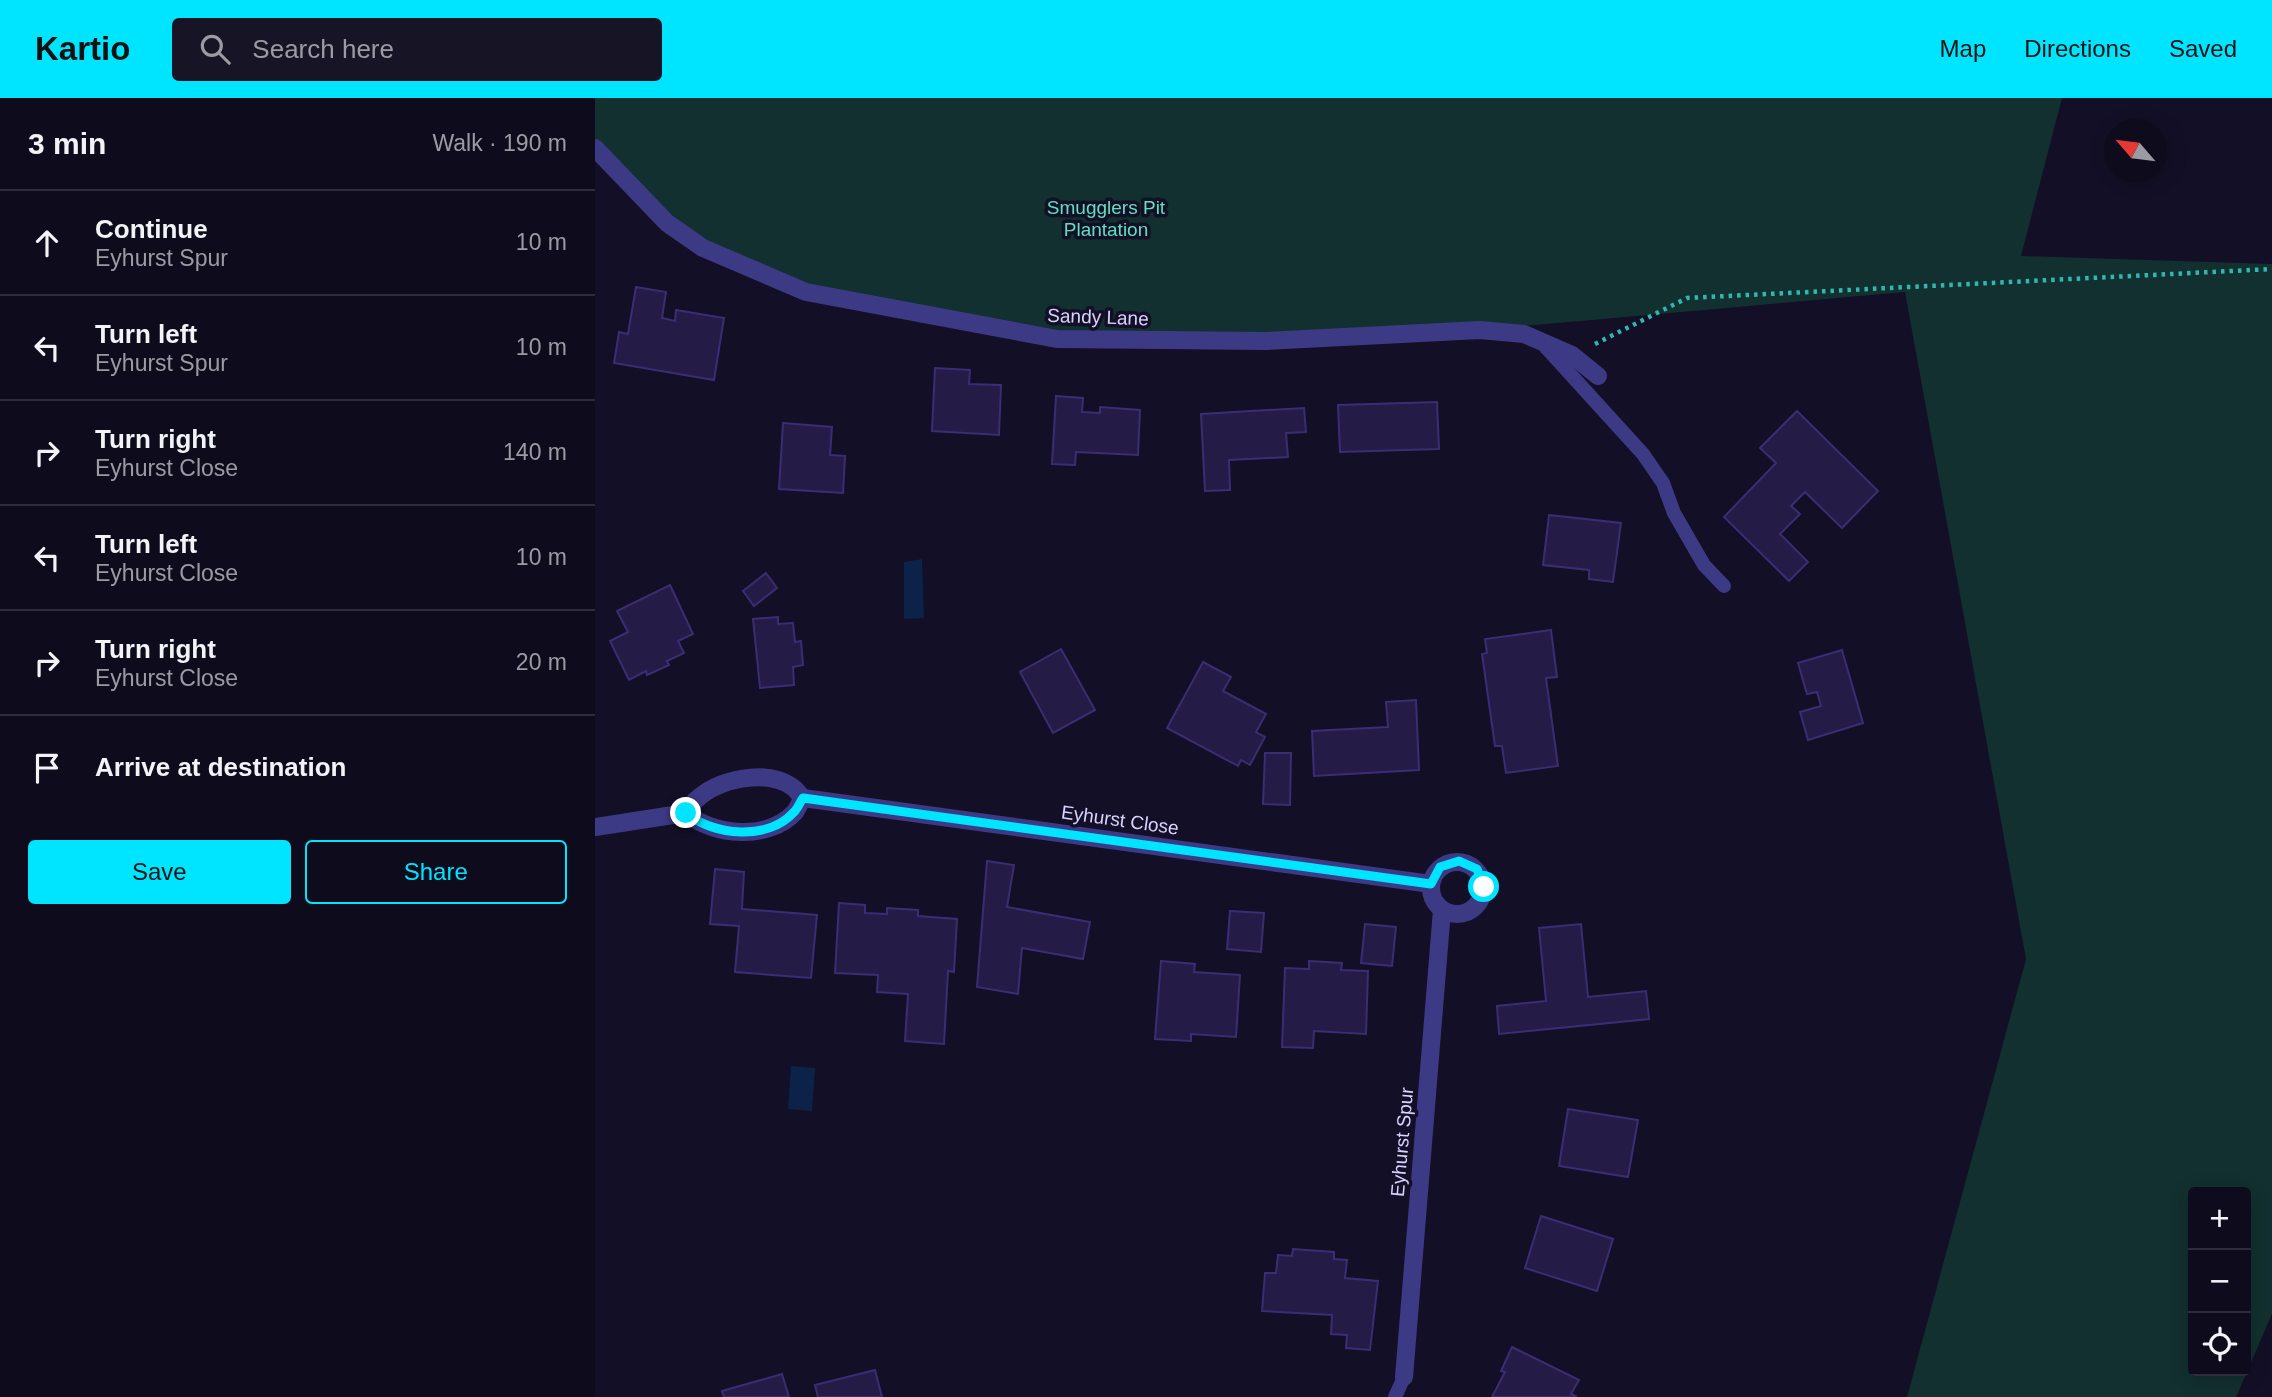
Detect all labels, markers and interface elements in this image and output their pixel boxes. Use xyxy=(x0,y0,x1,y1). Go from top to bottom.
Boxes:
search box xyxy=(172,18,662,81)
text: Kartio xyxy=(35,30,130,67)
icon: search xyxy=(196,30,234,68)
text: Search here xyxy=(252,34,394,64)
text: Map xyxy=(1940,35,1986,62)
text: Directions xyxy=(2024,35,2131,62)
text: Saved xyxy=(2169,35,2237,62)
north arrow xyxy=(2104,119,2167,182)
text: 3 min xyxy=(28,127,106,160)
text: Walk · 190 m xyxy=(432,130,567,156)
park label: Smugglers Pit Plantation xyxy=(1047,197,1166,240)
text: Continue xyxy=(95,214,208,244)
icon: ahead xyxy=(28,224,66,262)
text: 10 m xyxy=(516,229,567,255)
text: Eyhurst Spur xyxy=(95,245,228,271)
street label: Sandy Lane xyxy=(1047,305,1149,329)
text: Turn left xyxy=(95,319,197,349)
icon: left xyxy=(28,329,66,367)
text: 10 m xyxy=(516,334,567,360)
text: Eyhurst Spur xyxy=(95,350,228,376)
text: Turn right xyxy=(95,424,216,454)
icon: right xyxy=(28,434,66,472)
text: 140 m xyxy=(503,439,567,465)
text: Eyhurst Close xyxy=(95,455,238,481)
text: Turn left xyxy=(95,529,197,559)
icon: left xyxy=(28,539,66,577)
text: 10 m xyxy=(516,544,567,570)
text: Eyhurst Close xyxy=(95,560,238,586)
text: Turn right xyxy=(95,634,216,664)
icon: right xyxy=(28,644,66,682)
text: 20 m xyxy=(516,649,567,675)
text: Eyhurst Close xyxy=(95,665,238,691)
icon: arrive xyxy=(28,749,66,787)
text: Arrive at destination xyxy=(95,752,346,782)
route end xyxy=(670,797,701,828)
street label: Eyhurst Close xyxy=(1060,801,1180,839)
button: Save xyxy=(28,840,291,904)
button: Share xyxy=(305,840,567,904)
route start xyxy=(1468,871,1499,902)
street label: Eyhurst Spur xyxy=(1387,1086,1417,1198)
map controls xyxy=(2188,1187,2251,1376)
button: + xyxy=(2188,1187,2251,1250)
button: − xyxy=(2188,1250,2251,1313)
button: locate xyxy=(2188,1313,2251,1376)

